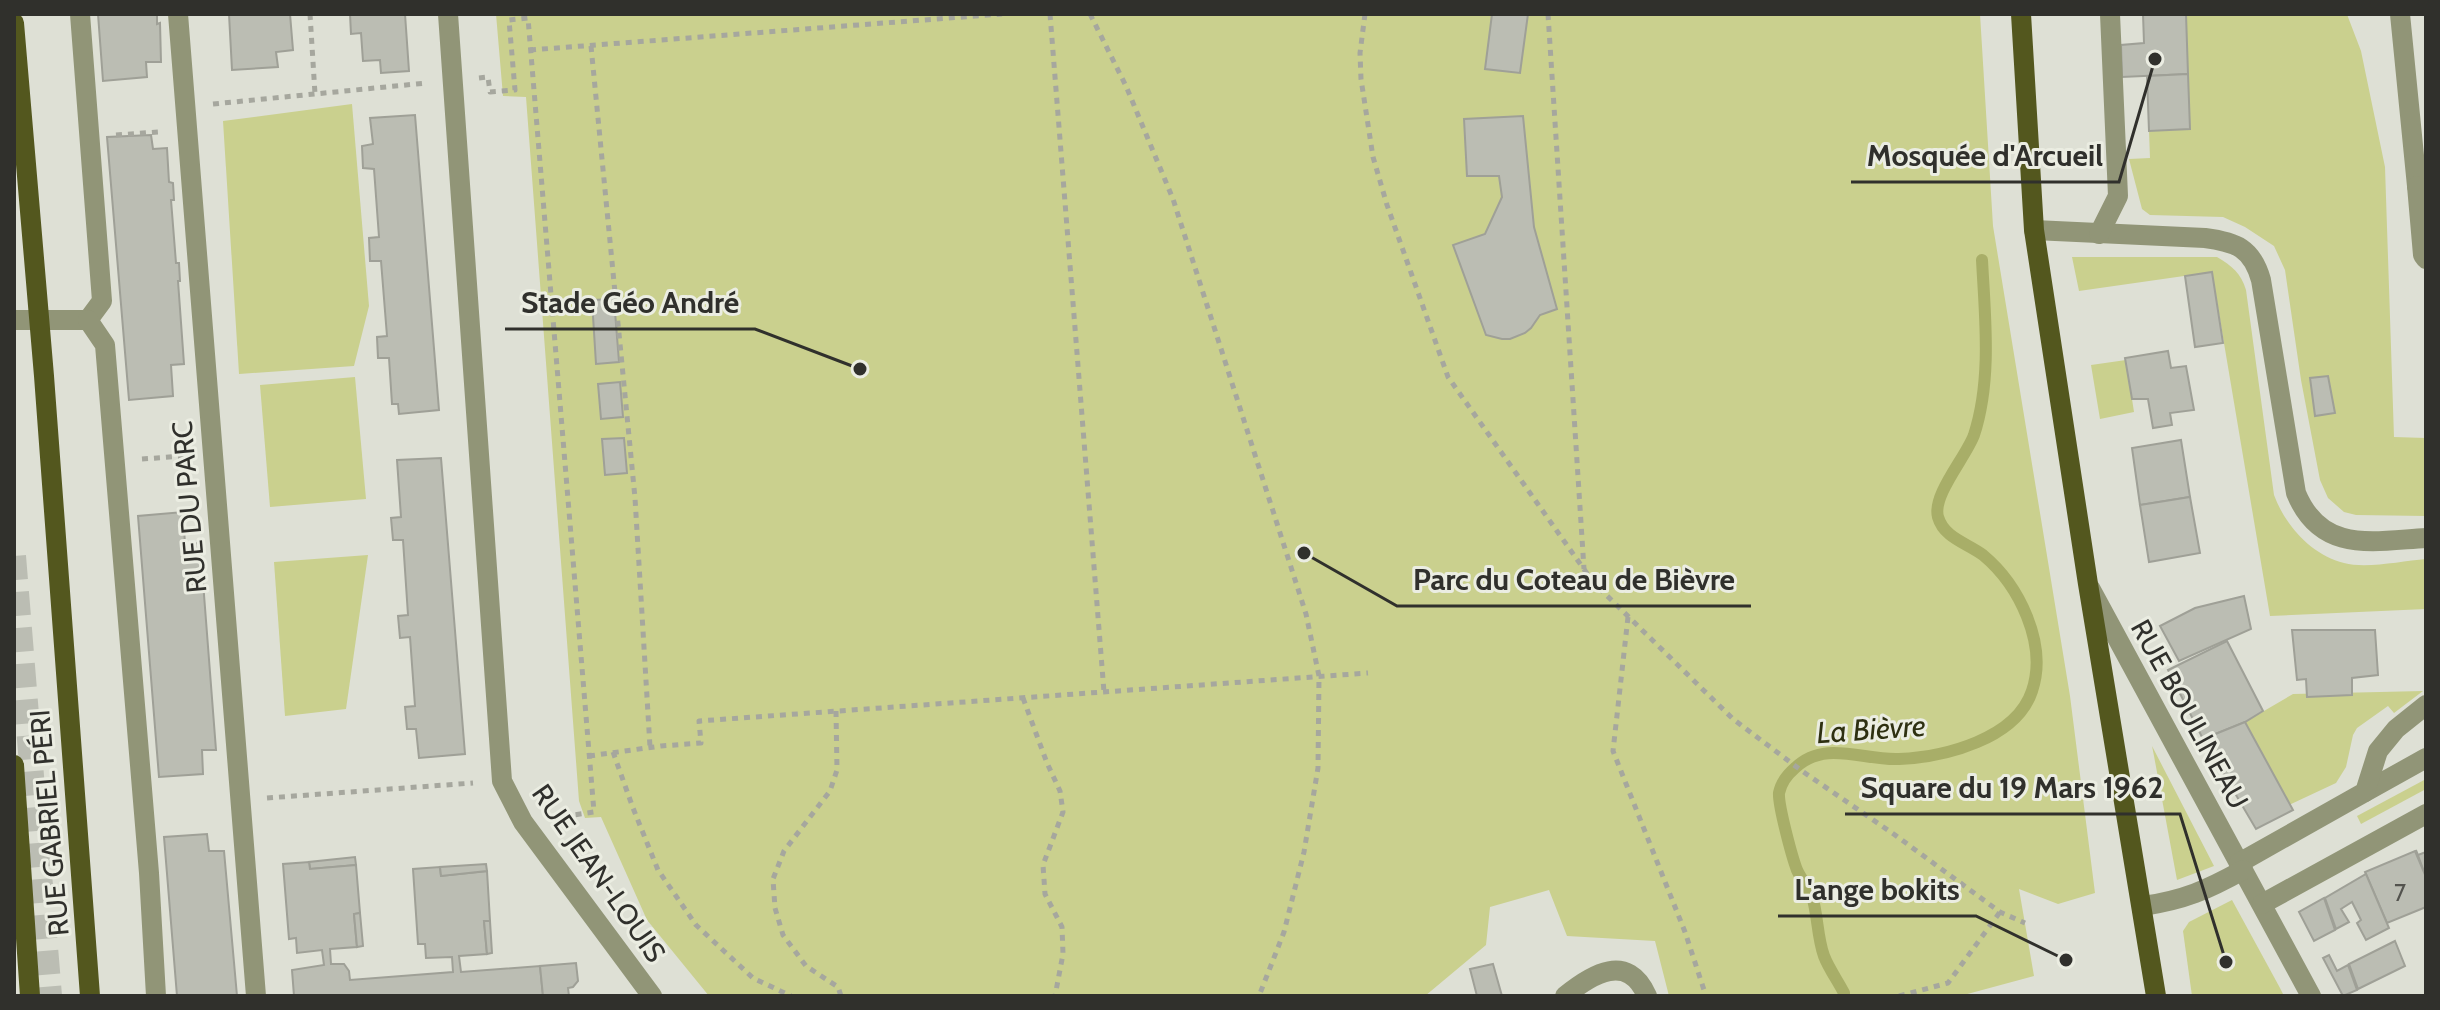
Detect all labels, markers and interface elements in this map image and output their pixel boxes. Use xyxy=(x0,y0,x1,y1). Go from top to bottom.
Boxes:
callout: Mosquée d'Arcueil xyxy=(1851,128,2119,182)
text: Mosquée d'Arcueil xyxy=(1867,137,2103,174)
callout: Stade Géo André xyxy=(505,275,755,329)
text: Stade Géo André xyxy=(521,284,739,321)
street label: RUE DU PARC xyxy=(165,420,213,594)
callout: Parc du Coteau de Bièvre xyxy=(1397,552,1751,606)
text: Parc du Coteau de Bièvre xyxy=(1413,561,1735,598)
street label: RUE BOULINEAU xyxy=(2124,613,2256,815)
water label: La Bièvre xyxy=(1815,707,1927,751)
street label: RUE GABRIEL PÉRI xyxy=(22,708,76,938)
callout: Square du 19 Mars 1962 xyxy=(1845,760,2180,814)
text: Square du 19 Mars 1962 xyxy=(1861,769,2163,806)
street label: RUE JEAN-LOUIS xyxy=(525,778,673,968)
callout: L'ange bokits xyxy=(1778,862,1976,916)
text: L'ange bokits xyxy=(1794,871,1960,908)
house number: 7 xyxy=(2394,878,2406,907)

